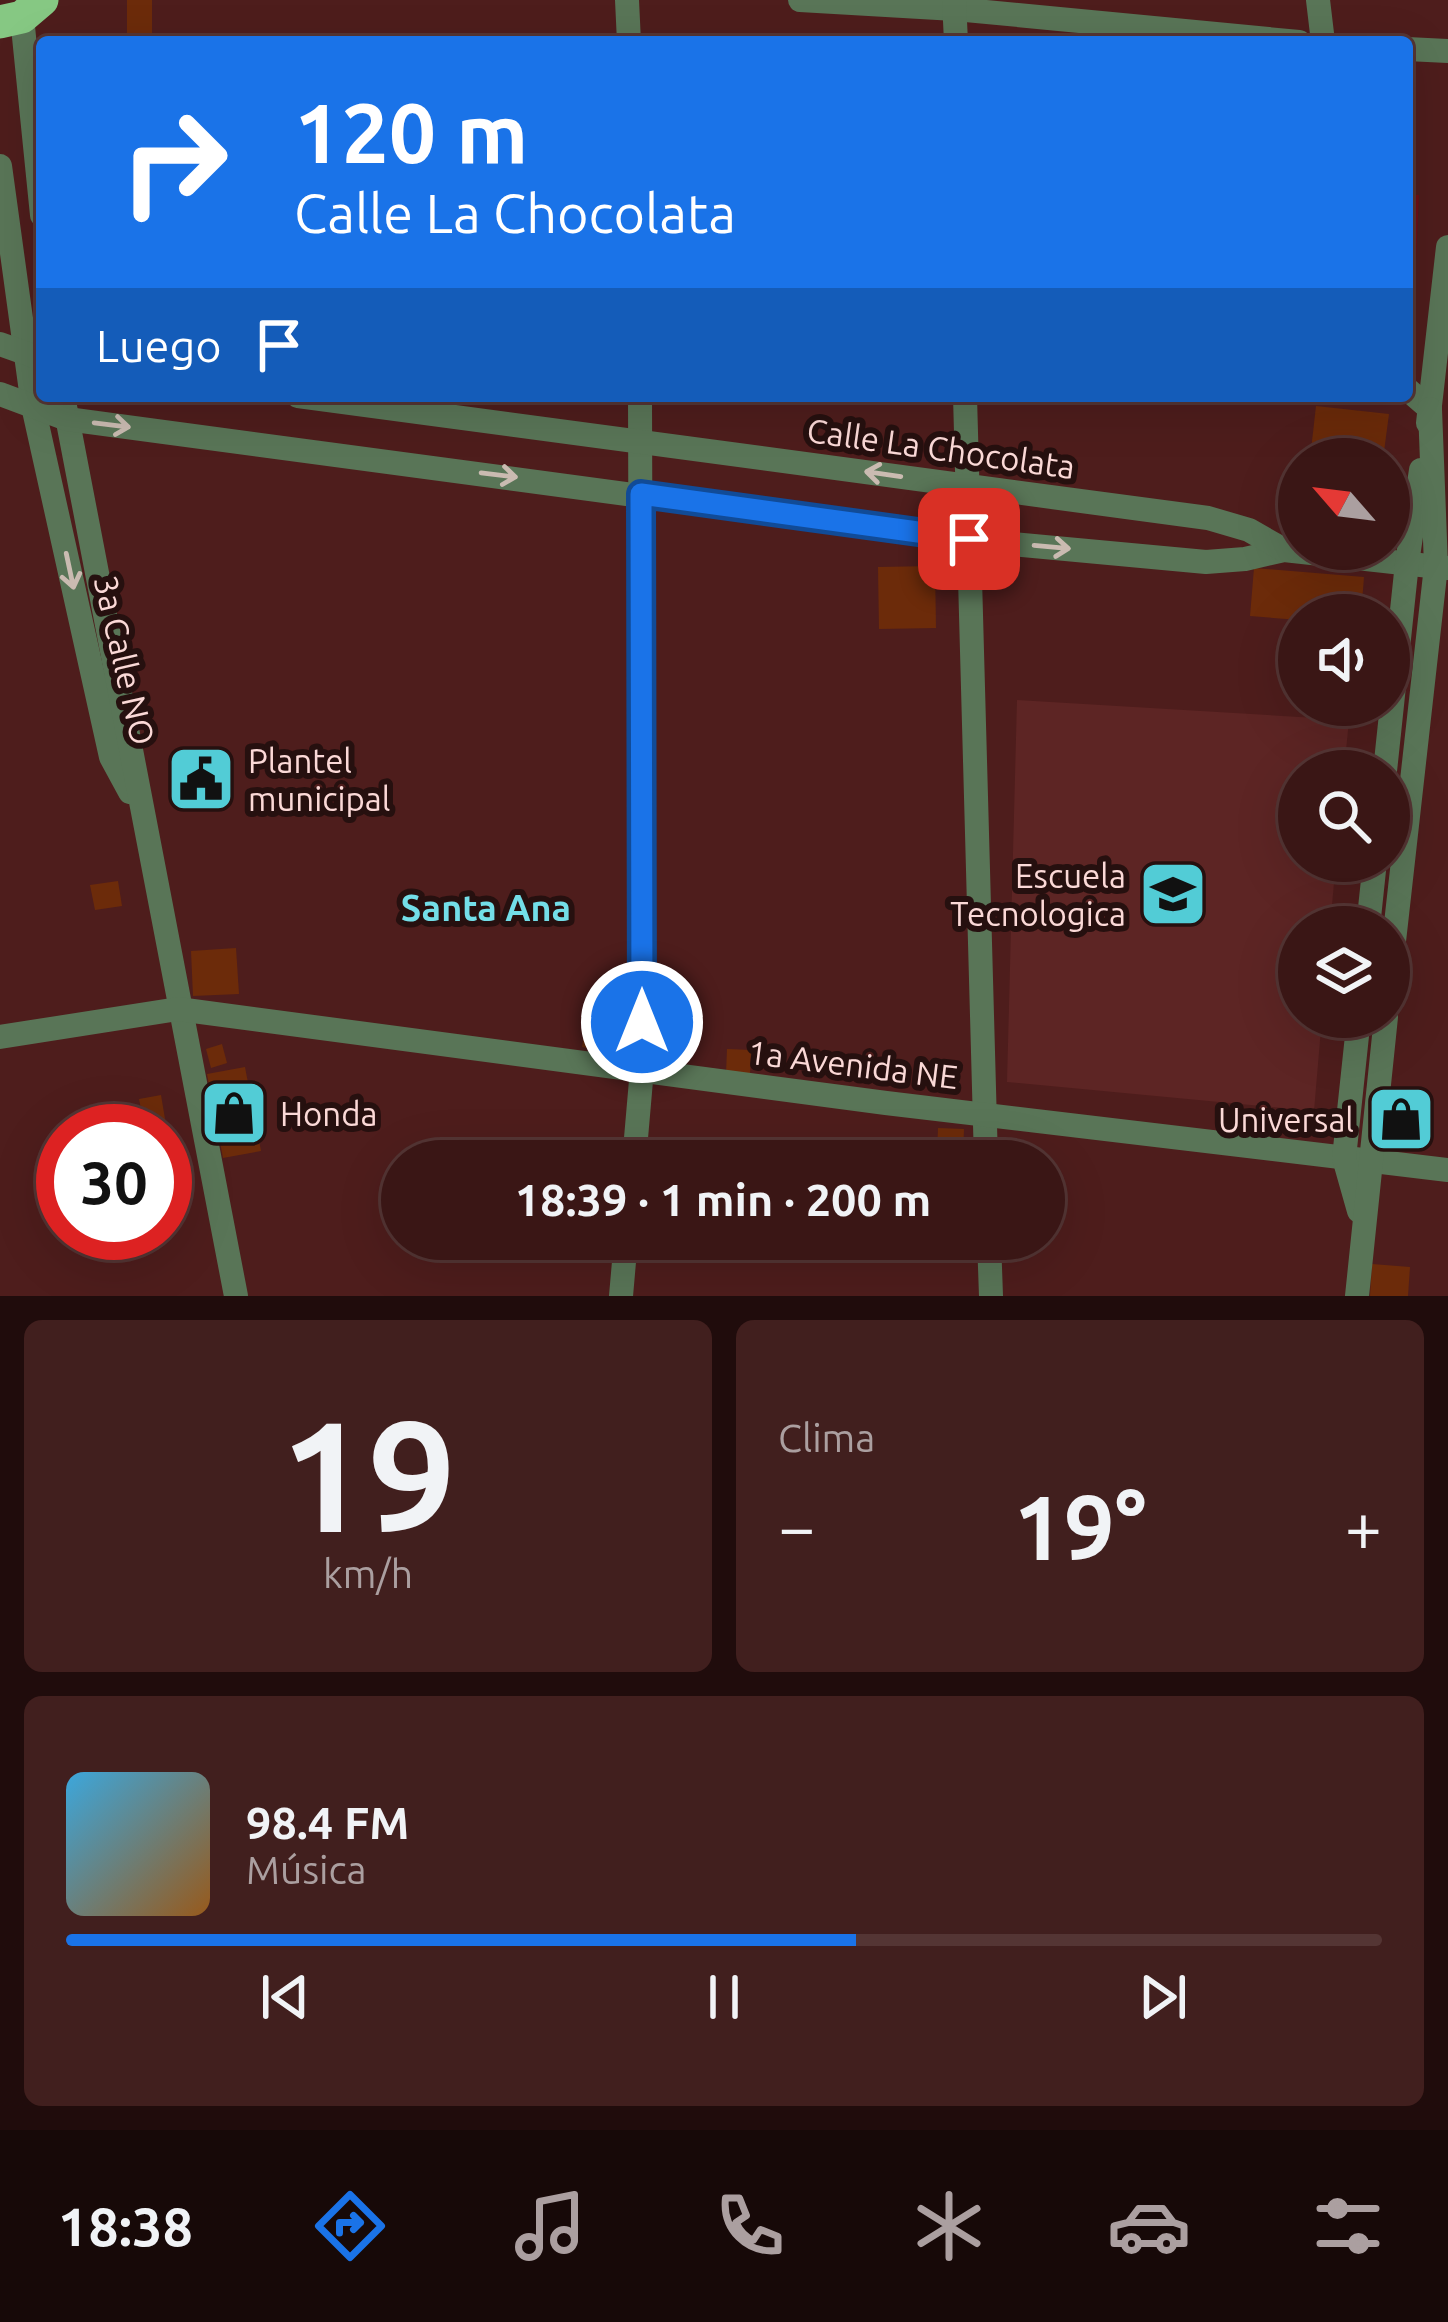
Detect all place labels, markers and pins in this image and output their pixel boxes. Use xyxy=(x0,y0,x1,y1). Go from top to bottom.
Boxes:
pin xyxy=(918,488,1020,590)
place label: Plantel municipal xyxy=(248,742,390,817)
public building icon: Plantel municipal xyxy=(166,744,236,814)
place label: Escuela Tecnologica xyxy=(950,857,1126,932)
school or university icon: Escuela Tecnologica xyxy=(1138,859,1208,929)
shop icon: Honda xyxy=(199,1078,269,1148)
shop icon: Universal xyxy=(1366,1084,1436,1154)
place label: Honda xyxy=(280,1095,377,1132)
place label: Universal xyxy=(1218,1101,1354,1138)

